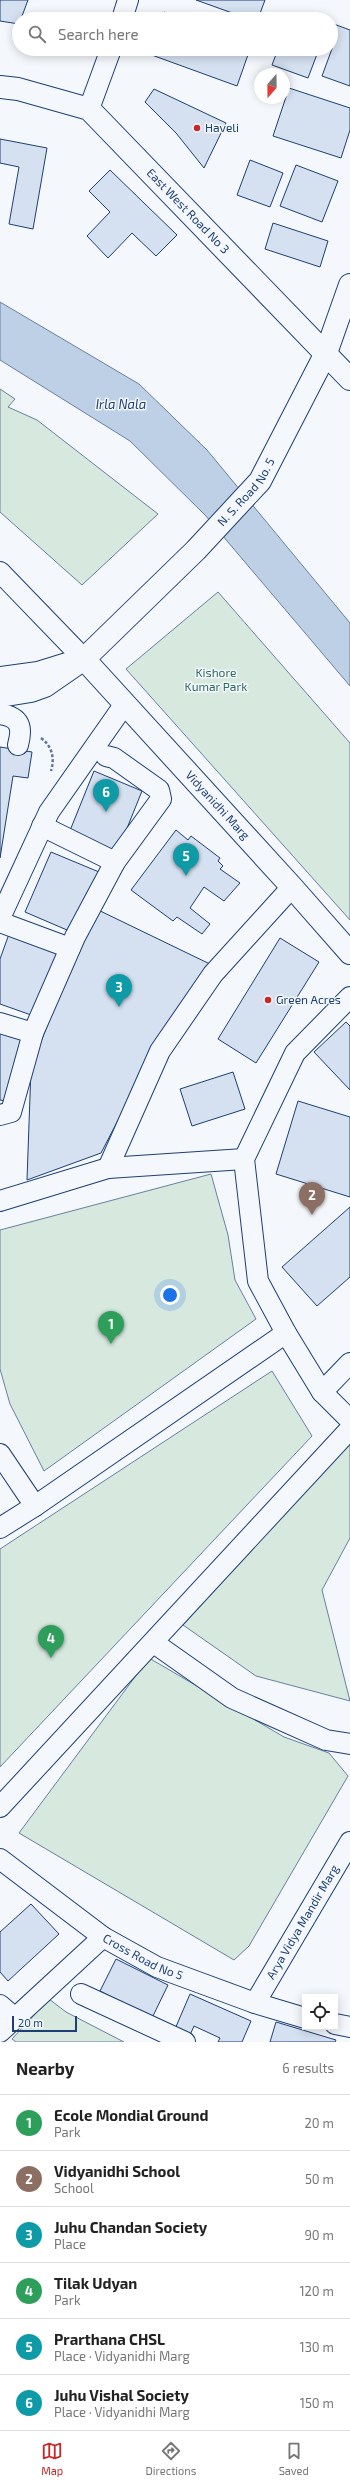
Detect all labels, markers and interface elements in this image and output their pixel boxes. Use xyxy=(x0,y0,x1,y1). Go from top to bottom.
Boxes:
search box xyxy=(12,12,338,56)
icon: search xyxy=(26,23,48,45)
text: Search here xyxy=(58,25,139,43)
north arrow xyxy=(254,68,290,104)
place label: Haveli xyxy=(205,120,239,134)
marker: Haveli xyxy=(192,123,202,133)
street label: East West Road No 3 xyxy=(144,165,233,256)
water label: Irla Nala xyxy=(96,396,146,412)
street label: N. S. Road No. 5 xyxy=(214,455,277,528)
park label: Kishore Kumar Park xyxy=(185,665,247,693)
street label: Vidyanidhi Marg xyxy=(183,767,253,842)
pin: 6 xyxy=(93,779,119,812)
pin: 5 xyxy=(173,843,199,876)
pin: 3 xyxy=(106,974,132,1007)
place label: Green Acres xyxy=(276,992,341,1006)
marker: Green Acres xyxy=(263,995,273,1005)
pin: 2 xyxy=(299,1182,325,1215)
your location xyxy=(160,1285,180,1305)
pin: 1 xyxy=(98,1311,124,1344)
pin: 4 xyxy=(38,1625,64,1658)
street label: Arya Vidya Mandir Marg xyxy=(263,1862,341,1981)
street label: Cross Road No 5 xyxy=(101,1930,185,1982)
map controls xyxy=(302,1994,338,2030)
button: locate xyxy=(302,1994,338,2030)
scale bar xyxy=(12,2014,77,2033)
text: 20 m xyxy=(18,2016,43,2029)
text: Nearby xyxy=(16,2058,74,2078)
text: 6 results xyxy=(282,2060,334,2076)
text: Ecole Mondial Ground xyxy=(54,2106,208,2124)
text: 1 xyxy=(26,2115,32,2131)
text: 20 m xyxy=(305,2115,334,2131)
text: Park xyxy=(54,2124,81,2140)
text: Vidyanidhi School xyxy=(54,2162,180,2180)
text: 2 xyxy=(25,2171,33,2187)
text: 50 m xyxy=(305,2171,334,2187)
text: School xyxy=(54,2180,94,2196)
text: Juhu Chandan Society xyxy=(54,2218,207,2236)
text: 3 xyxy=(25,2227,33,2243)
text: 90 m xyxy=(304,2227,334,2243)
text: Place xyxy=(54,2236,86,2252)
text: Tilak Udyan xyxy=(54,2274,137,2292)
text: 4 xyxy=(25,2283,33,2299)
text: 120 m xyxy=(299,2283,334,2299)
text: Park xyxy=(54,2292,81,2308)
text: Prarthana CHSL xyxy=(54,2330,165,2348)
text: 5 xyxy=(25,2339,33,2355)
text: 130 m xyxy=(299,2339,334,2355)
text: Place · Vidyanidhi Marg xyxy=(54,2348,190,2364)
text: Juhu Vishal Society xyxy=(54,2386,189,2404)
text: 6 xyxy=(25,2395,33,2411)
text: 150 m xyxy=(300,2395,334,2411)
text: Place · Vidyanidhi Marg xyxy=(54,2404,190,2420)
tab: Map xyxy=(41,2440,63,2477)
tab: Directions xyxy=(146,2440,196,2477)
tab: Saved xyxy=(279,2440,309,2477)

